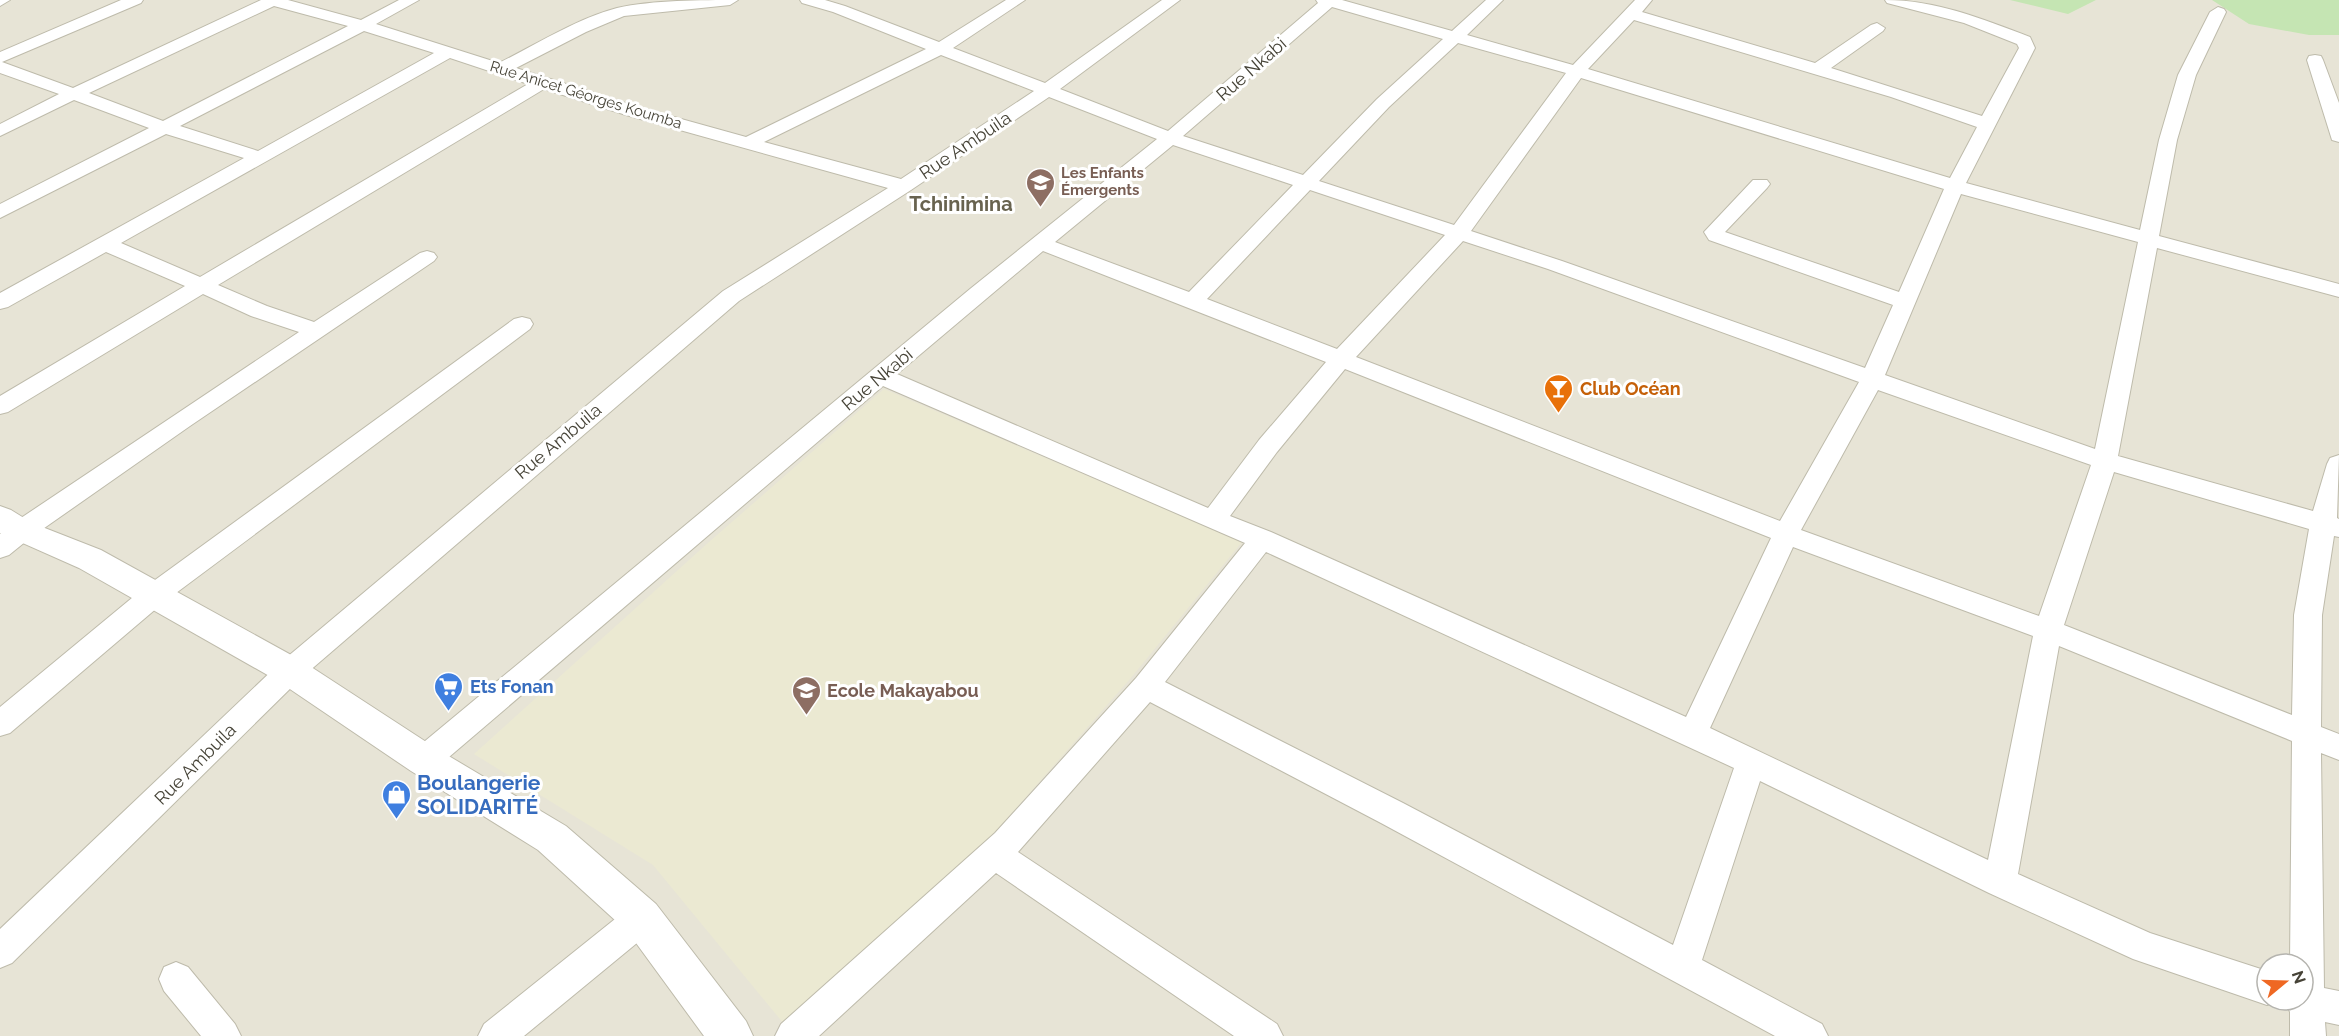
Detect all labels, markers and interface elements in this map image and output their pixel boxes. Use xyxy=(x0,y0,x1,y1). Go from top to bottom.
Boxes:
street label: Rue Nkabi xyxy=(1212,33,1290,105)
street label: Rue Anicet Géorges Koumba xyxy=(488,57,684,133)
street label: Rue Ambuila xyxy=(915,107,1015,183)
place label: Les Enfants Émergents xyxy=(1061,164,1144,199)
school or university icon: Les Enfants Émergents xyxy=(1024,166,1056,208)
district label: Tchinimina xyxy=(909,192,1013,216)
street label: Rue Nkabi xyxy=(837,343,917,415)
bar icon: Club Océan xyxy=(1543,372,1575,414)
place label: Club Océan xyxy=(1580,378,1681,399)
street label: Rue Ambuila xyxy=(511,399,605,483)
supermarket icon: Ets Fonan xyxy=(433,670,465,712)
school or university icon: Ecole Makayabou xyxy=(790,674,822,716)
place label: Ets Fonan xyxy=(470,676,554,697)
place label: Ecole Makayabou xyxy=(827,680,979,701)
street label: Rue Ambuila xyxy=(150,719,240,809)
place label: Boulangerie SOLIDARITÉ xyxy=(417,770,541,819)
shop icon: Boulangerie SOLIDARITÉ xyxy=(380,778,412,820)
north arrow xyxy=(2255,952,2315,1012)
text: N xyxy=(2288,968,2310,986)

